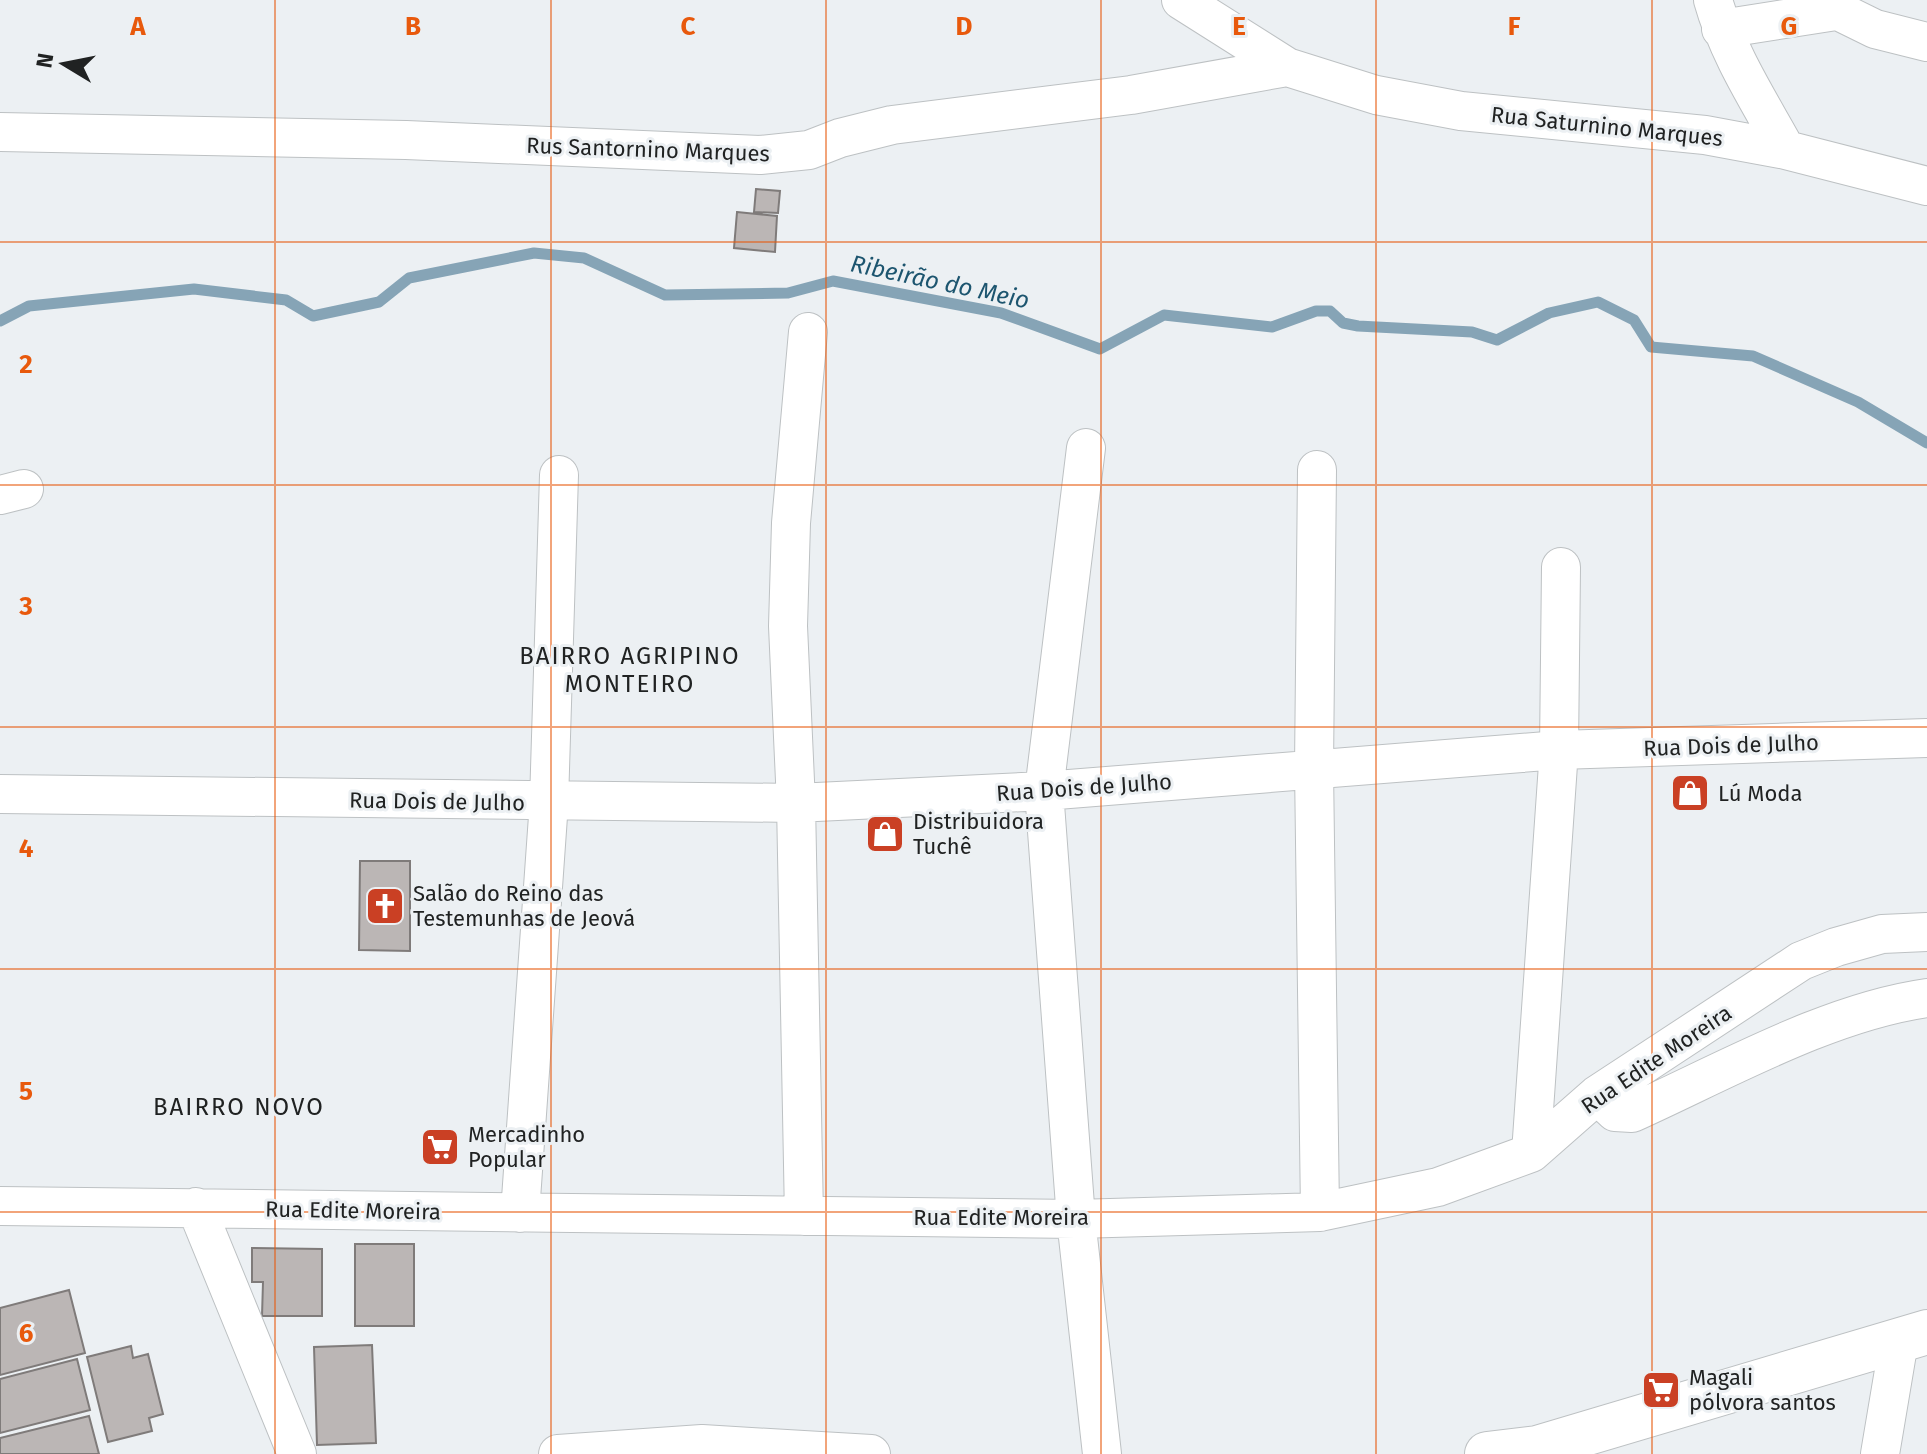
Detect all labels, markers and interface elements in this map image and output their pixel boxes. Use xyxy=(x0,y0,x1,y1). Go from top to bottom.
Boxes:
text: A xyxy=(129,11,146,42)
text: B xyxy=(405,11,421,42)
text: C xyxy=(681,11,696,42)
text: D xyxy=(956,11,973,42)
text: E xyxy=(1232,11,1246,42)
text: F xyxy=(1508,11,1521,42)
text: G xyxy=(1781,11,1797,42)
north arrow xyxy=(24,24,104,104)
text: N xyxy=(30,51,59,70)
street label: Rua Saturnino Marques xyxy=(1490,101,1724,152)
street label: Rus Santornino Marques xyxy=(526,132,770,167)
water label: Ribeirão do Meio xyxy=(848,249,1032,315)
text: 2 xyxy=(19,349,33,380)
text: 3 xyxy=(18,591,33,622)
district label: BAIRRO AGRIPINO MONTEIRO xyxy=(519,642,741,698)
street label: Rua Dois de Julho xyxy=(1643,729,1819,762)
street label: Rua Dois de Julho xyxy=(995,768,1173,807)
shop icon: Lú Moda xyxy=(1669,772,1711,814)
place label: Lú Moda xyxy=(1718,780,1802,807)
street label: Rua Dois de Julho xyxy=(349,786,525,817)
place label: Distribuidora Tuchê xyxy=(913,808,1044,860)
shop icon: Distribuidora Tuchê xyxy=(864,813,906,855)
text: 4 xyxy=(19,833,34,864)
place label: Salão do Reino das Testemunhas de Jeová xyxy=(413,880,635,932)
church icon: Salão do Reino das Testemunhas de Jeová xyxy=(364,885,406,927)
street label: Rua Edite Moreira xyxy=(1576,999,1737,1120)
text: 5 xyxy=(19,1076,33,1107)
district label: BAIRRO NOVO xyxy=(153,1093,325,1121)
place label: Mercadinho Popular xyxy=(468,1121,585,1173)
supermarket icon: Mercadinho Popular xyxy=(419,1126,461,1168)
street label: Rua Edite Moreira xyxy=(265,1195,441,1226)
street label: Rua Edite Moreira xyxy=(913,1204,1089,1231)
text: 6 xyxy=(19,1318,34,1349)
place label: Magali pólvora santos xyxy=(1689,1364,1836,1416)
supermarket icon: Magali pólvora santos xyxy=(1640,1369,1682,1411)

